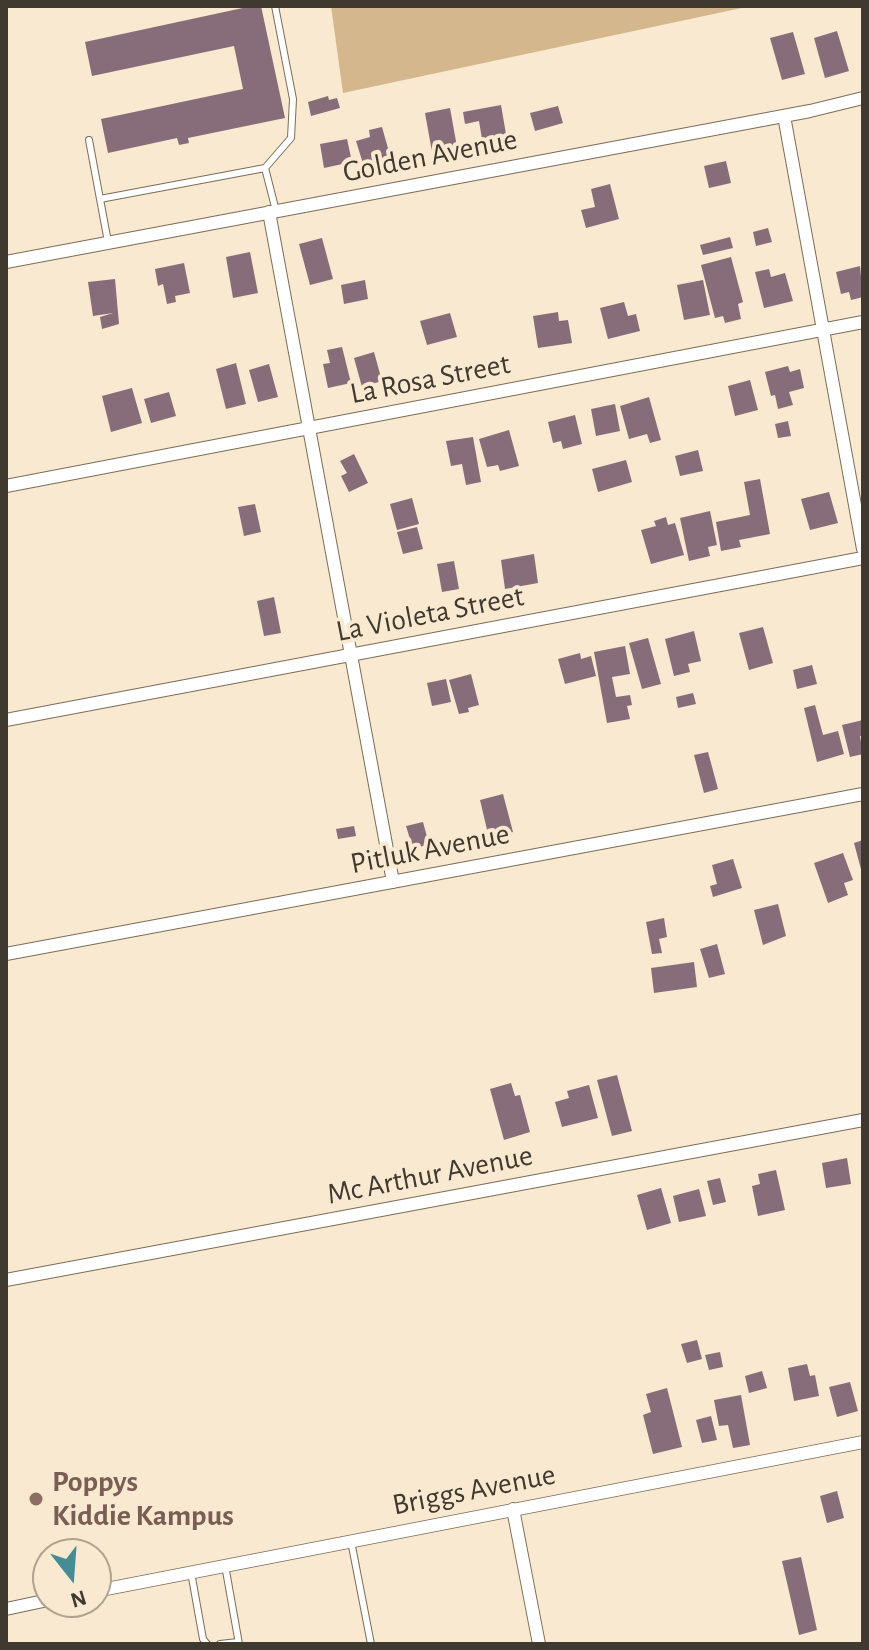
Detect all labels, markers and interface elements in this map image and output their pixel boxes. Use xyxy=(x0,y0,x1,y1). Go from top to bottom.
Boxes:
street label: Golden Avenue xyxy=(340,121,520,191)
street label: La Rosa Street xyxy=(347,346,513,412)
street label: La Violeta Street xyxy=(333,578,527,650)
street label: Pitluk Avenue xyxy=(347,816,513,882)
street label: Mc Arthur Avenue xyxy=(324,1137,536,1213)
street label: Briggs Avenue xyxy=(389,1457,559,1523)
place label: Poppys Kiddie Kampus xyxy=(52,1464,234,1534)
marker: Poppys Kiddie Kampus xyxy=(27,1490,45,1508)
north arrow xyxy=(32,1538,112,1618)
text: N xyxy=(68,1586,89,1612)

